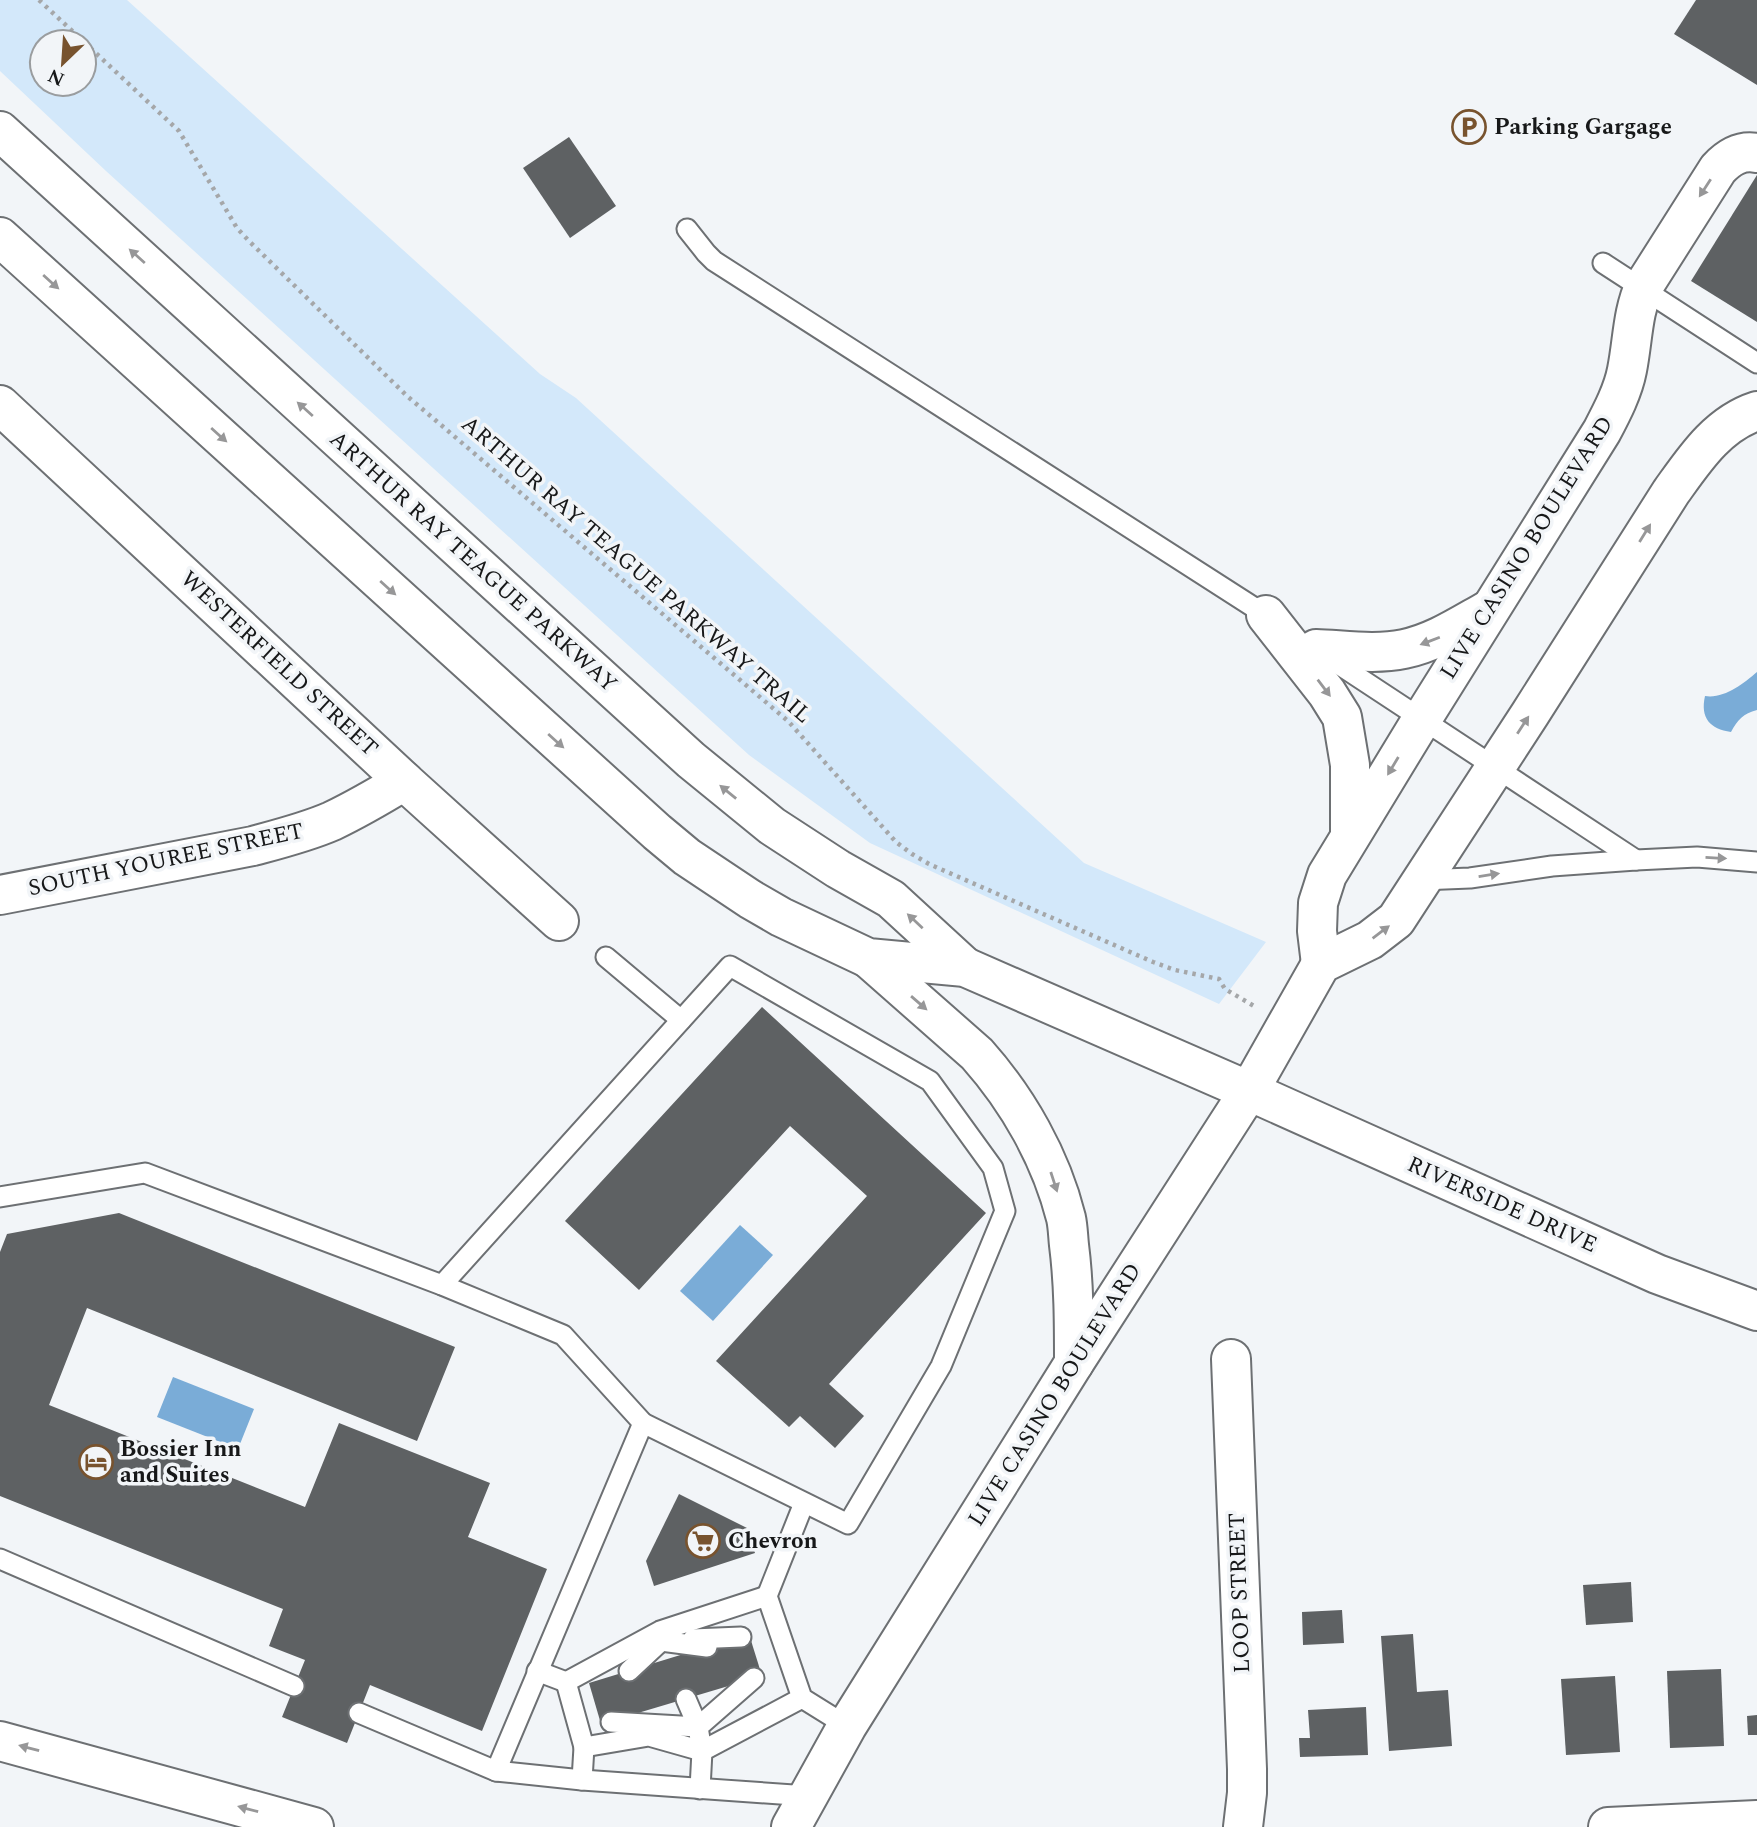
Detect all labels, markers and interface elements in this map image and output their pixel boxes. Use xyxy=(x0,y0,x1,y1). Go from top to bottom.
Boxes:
north arrow xyxy=(28,28,98,98)
text: N xyxy=(43,61,70,93)
parking icon: Parking Gargage xyxy=(1450,108,1488,146)
place label: Parking Gargage xyxy=(1494,110,1672,145)
one-way arrow xyxy=(1699,179,1712,198)
one-way arrow xyxy=(129,248,146,264)
one-way arrow xyxy=(42,274,59,290)
one-way arrow xyxy=(296,401,314,417)
street label: ARTHUR RAY TEAGUE PARKWAY TRAIL xyxy=(453,408,819,732)
street label: LIVE CASINO BOULEVARD xyxy=(1431,409,1623,687)
street label: ARTHUR RAY TEAGUE PARKWAY xyxy=(321,423,625,701)
one-way arrow xyxy=(210,427,228,443)
one-way arrow xyxy=(1639,523,1652,543)
street label: WESTERFIELD STREET xyxy=(172,563,386,765)
one-way arrow xyxy=(379,580,397,596)
one-way arrow xyxy=(1419,635,1440,646)
one-way arrow xyxy=(1316,679,1331,697)
one-way arrow xyxy=(1517,715,1530,735)
one-way arrow xyxy=(547,733,565,749)
one-way arrow xyxy=(1387,756,1400,775)
one-way arrow xyxy=(720,784,738,799)
street label: SOUTH YOUREE STREET xyxy=(25,814,307,906)
one-way arrow xyxy=(1705,853,1727,864)
one-way arrow xyxy=(1478,869,1500,880)
one-way arrow xyxy=(906,913,924,929)
one-way arrow xyxy=(1372,925,1390,939)
one-way arrow xyxy=(911,995,928,1010)
street label: RIVERSIDE DRIVE xyxy=(1401,1147,1603,1263)
one-way arrow xyxy=(1049,1172,1060,1193)
street label: LIVE CASINO BOULEVARD xyxy=(959,1256,1151,1534)
place label: Bossier Inn and Suites xyxy=(120,1432,242,1493)
hotel icon: Bossier Inn and Suites xyxy=(77,1443,115,1481)
street label: LOOP STREET xyxy=(1220,1512,1260,1674)
supermarket icon: Chevron xyxy=(684,1522,722,1560)
place label: Chevron xyxy=(728,1524,818,1559)
one-way arrow xyxy=(18,1743,39,1753)
one-way arrow xyxy=(237,1803,259,1814)

